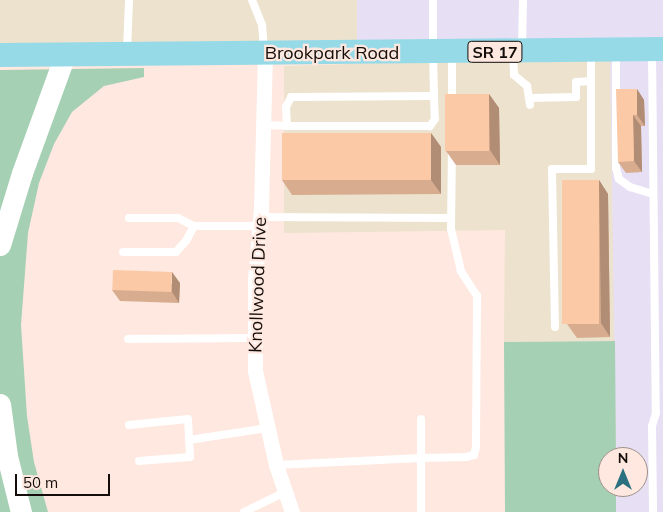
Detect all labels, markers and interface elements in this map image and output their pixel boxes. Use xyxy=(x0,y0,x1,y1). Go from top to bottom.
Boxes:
road number: SR 17 xyxy=(466,38,524,66)
street label: Brookpark Road xyxy=(265,42,399,64)
street label: Knollwood Drive xyxy=(245,217,271,353)
north arrow xyxy=(598,447,648,497)
text: N xyxy=(618,449,628,467)
scale bar xyxy=(18,464,112,496)
text: 50 m xyxy=(23,473,58,492)

